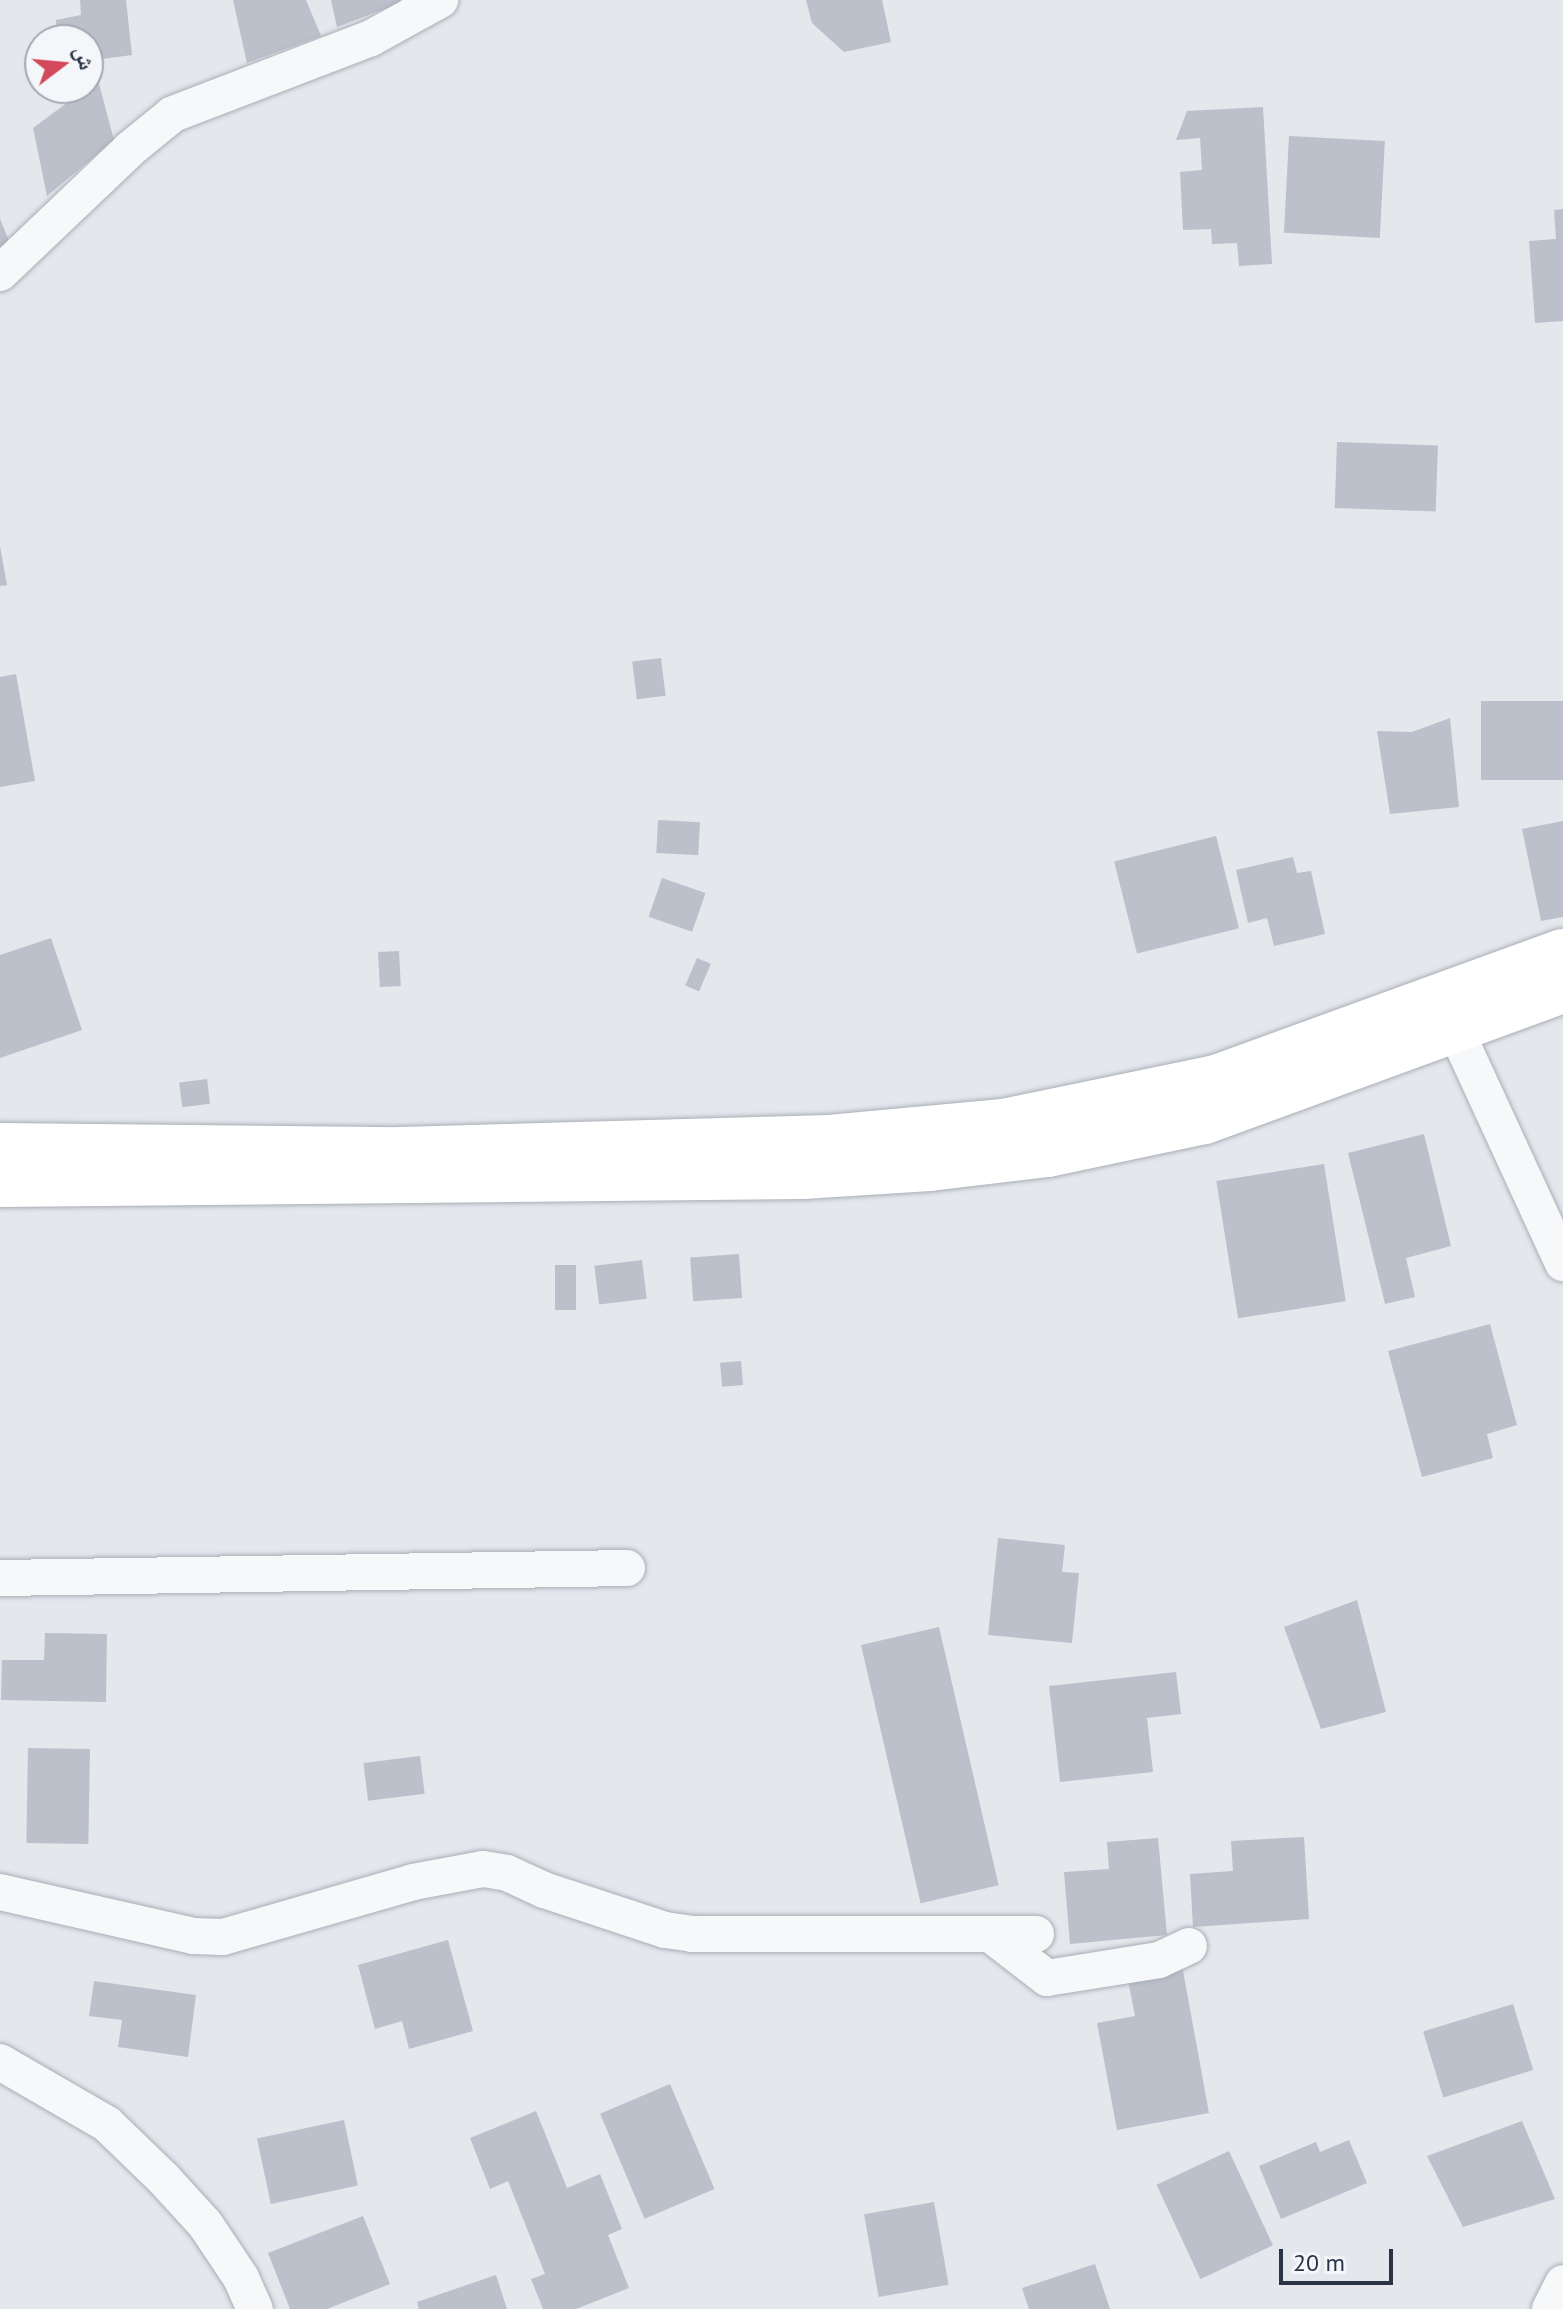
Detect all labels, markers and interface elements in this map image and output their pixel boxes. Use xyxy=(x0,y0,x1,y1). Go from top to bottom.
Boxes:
north arrow xyxy=(24,24,104,104)
text: ش xyxy=(68,43,102,73)
scale bar xyxy=(1283,2233,1397,2283)
text: 20 m xyxy=(1293,2247,1345,2278)

